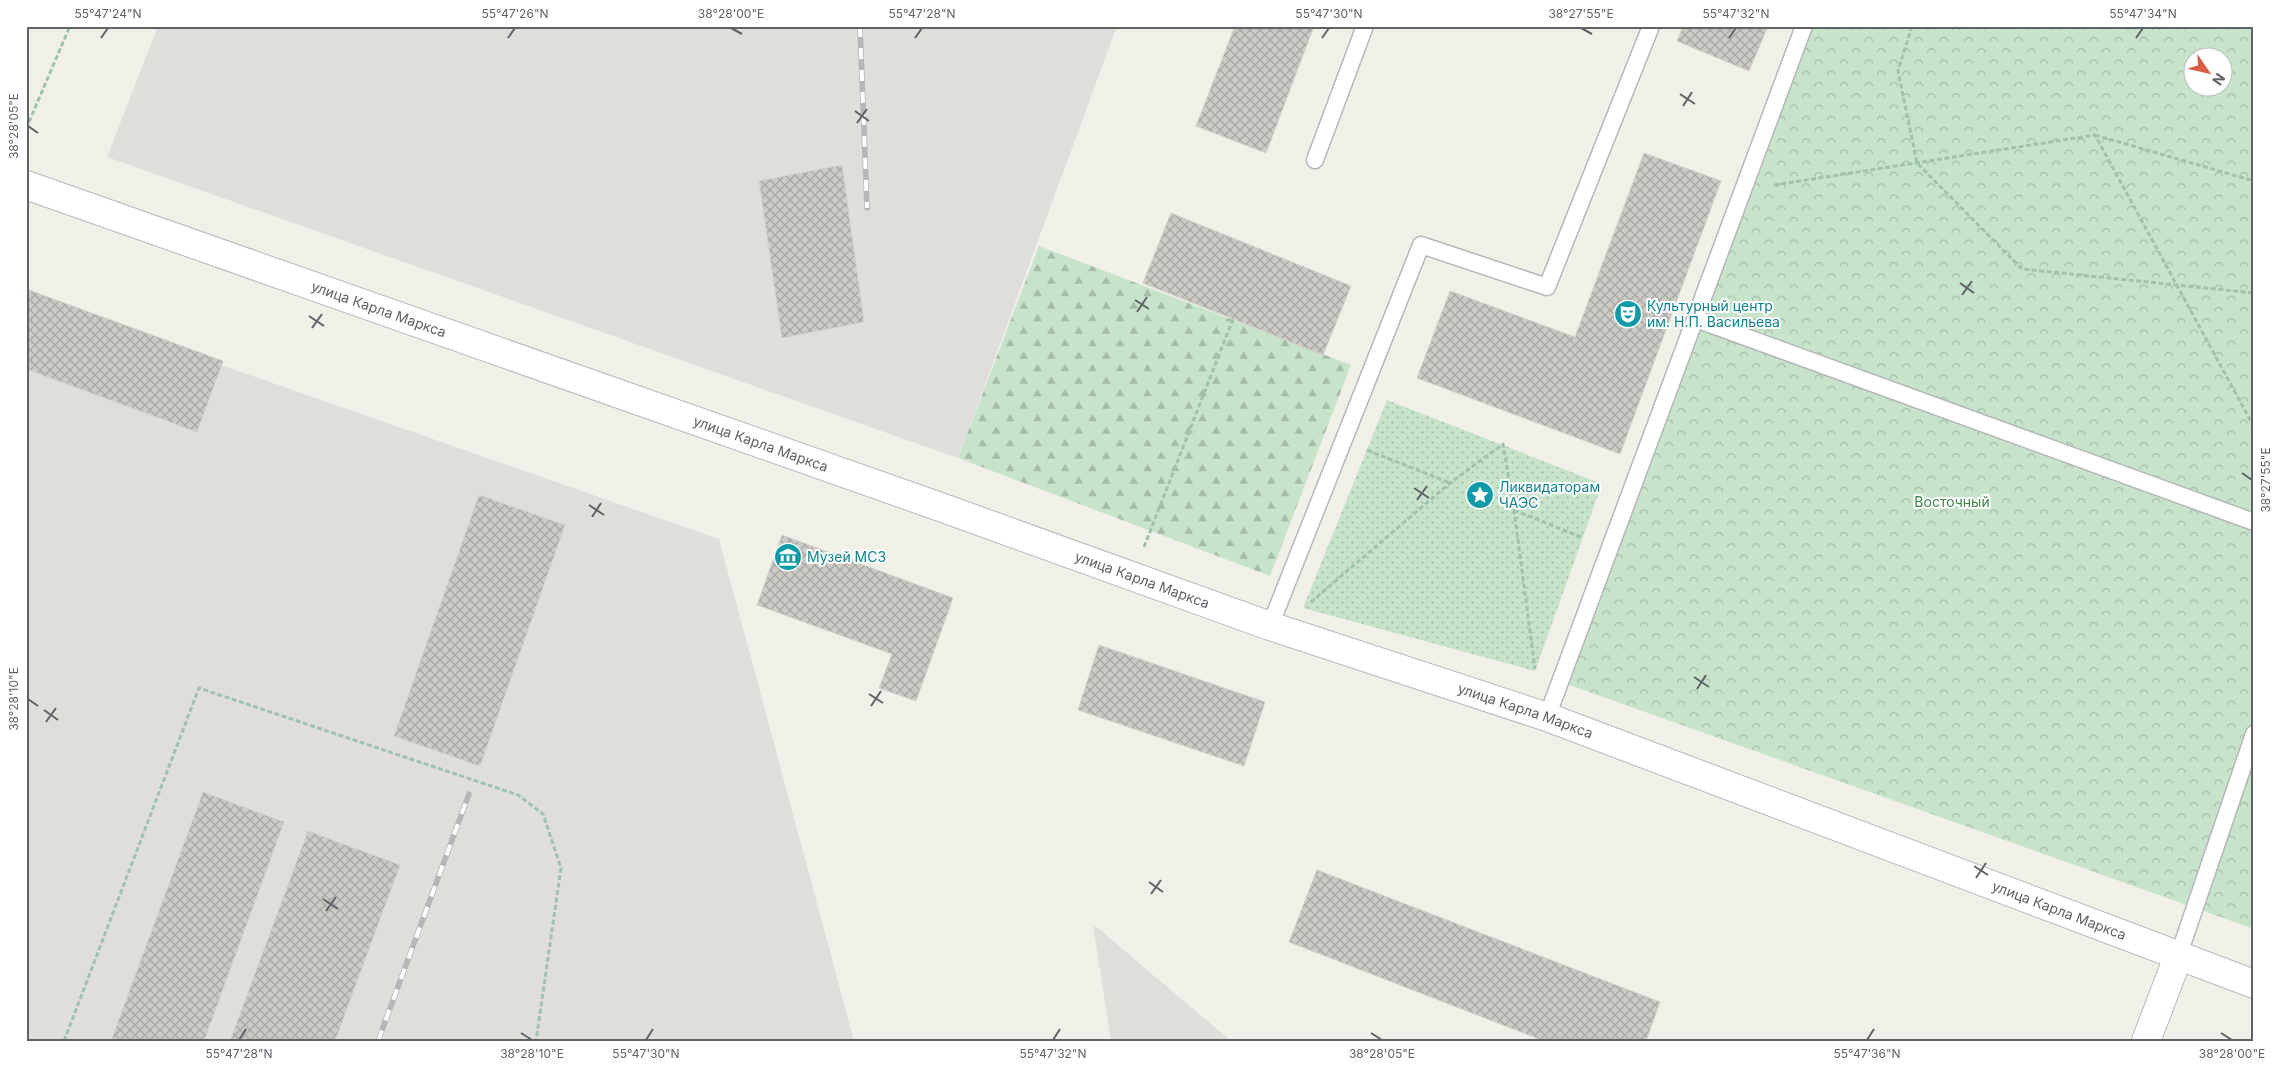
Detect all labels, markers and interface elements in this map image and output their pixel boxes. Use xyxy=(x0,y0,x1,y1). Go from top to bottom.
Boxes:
text: 55°47'24"N xyxy=(74,6,142,21)
text: 55°47'26"N xyxy=(481,6,549,21)
text: 38°28'00"E xyxy=(698,6,764,21)
text: 55°47'28"N xyxy=(888,6,956,21)
text: 55°47'30"N xyxy=(1295,6,1363,21)
text: 38°27'55"E xyxy=(1548,6,1614,21)
text: 55°47'32"N xyxy=(1702,6,1770,21)
text: 55°47'34"N xyxy=(2109,6,2177,21)
north arrow xyxy=(2182,48,2232,98)
text: N xyxy=(2209,70,2229,89)
text: 38°28'05"E xyxy=(6,93,21,159)
street label: улица Карла Маркса xyxy=(309,277,449,340)
place label: Культурный центр им. Н.П. Васильева xyxy=(1647,297,1780,330)
theatre icon: Культурный центр им. Н.П. Васильева xyxy=(1613,299,1643,329)
street label: улица Карла Маркса xyxy=(691,412,831,475)
text: 38°27'55"E xyxy=(2258,447,2273,513)
place label: Ликвидаторам ЧАЭС xyxy=(1499,478,1600,511)
place icon: Ликвидаторам ЧАЭС xyxy=(1465,480,1495,510)
park label: Восточный xyxy=(1914,493,1990,510)
museum icon: Музей МСЗ xyxy=(773,542,803,572)
street label: улица Карла Маркса xyxy=(1073,547,1212,611)
place label: Музей МСЗ xyxy=(807,548,886,565)
text: 38°28'10"E xyxy=(6,667,21,731)
street label: улица Карла Маркса xyxy=(1456,679,1596,742)
street label: улица Карла Маркса xyxy=(1990,877,2129,943)
text: 55°47'28"N xyxy=(205,1046,273,1061)
text: 38°28'10"E xyxy=(500,1046,564,1061)
text: 55°47'30"N xyxy=(612,1046,680,1061)
text: 55°47'32"N xyxy=(1019,1046,1087,1061)
text: 38°28'05"E xyxy=(1349,1046,1415,1061)
text: 55°47'36"N xyxy=(1833,1046,1901,1061)
text: 38°28'00"E xyxy=(2199,1046,2265,1061)

